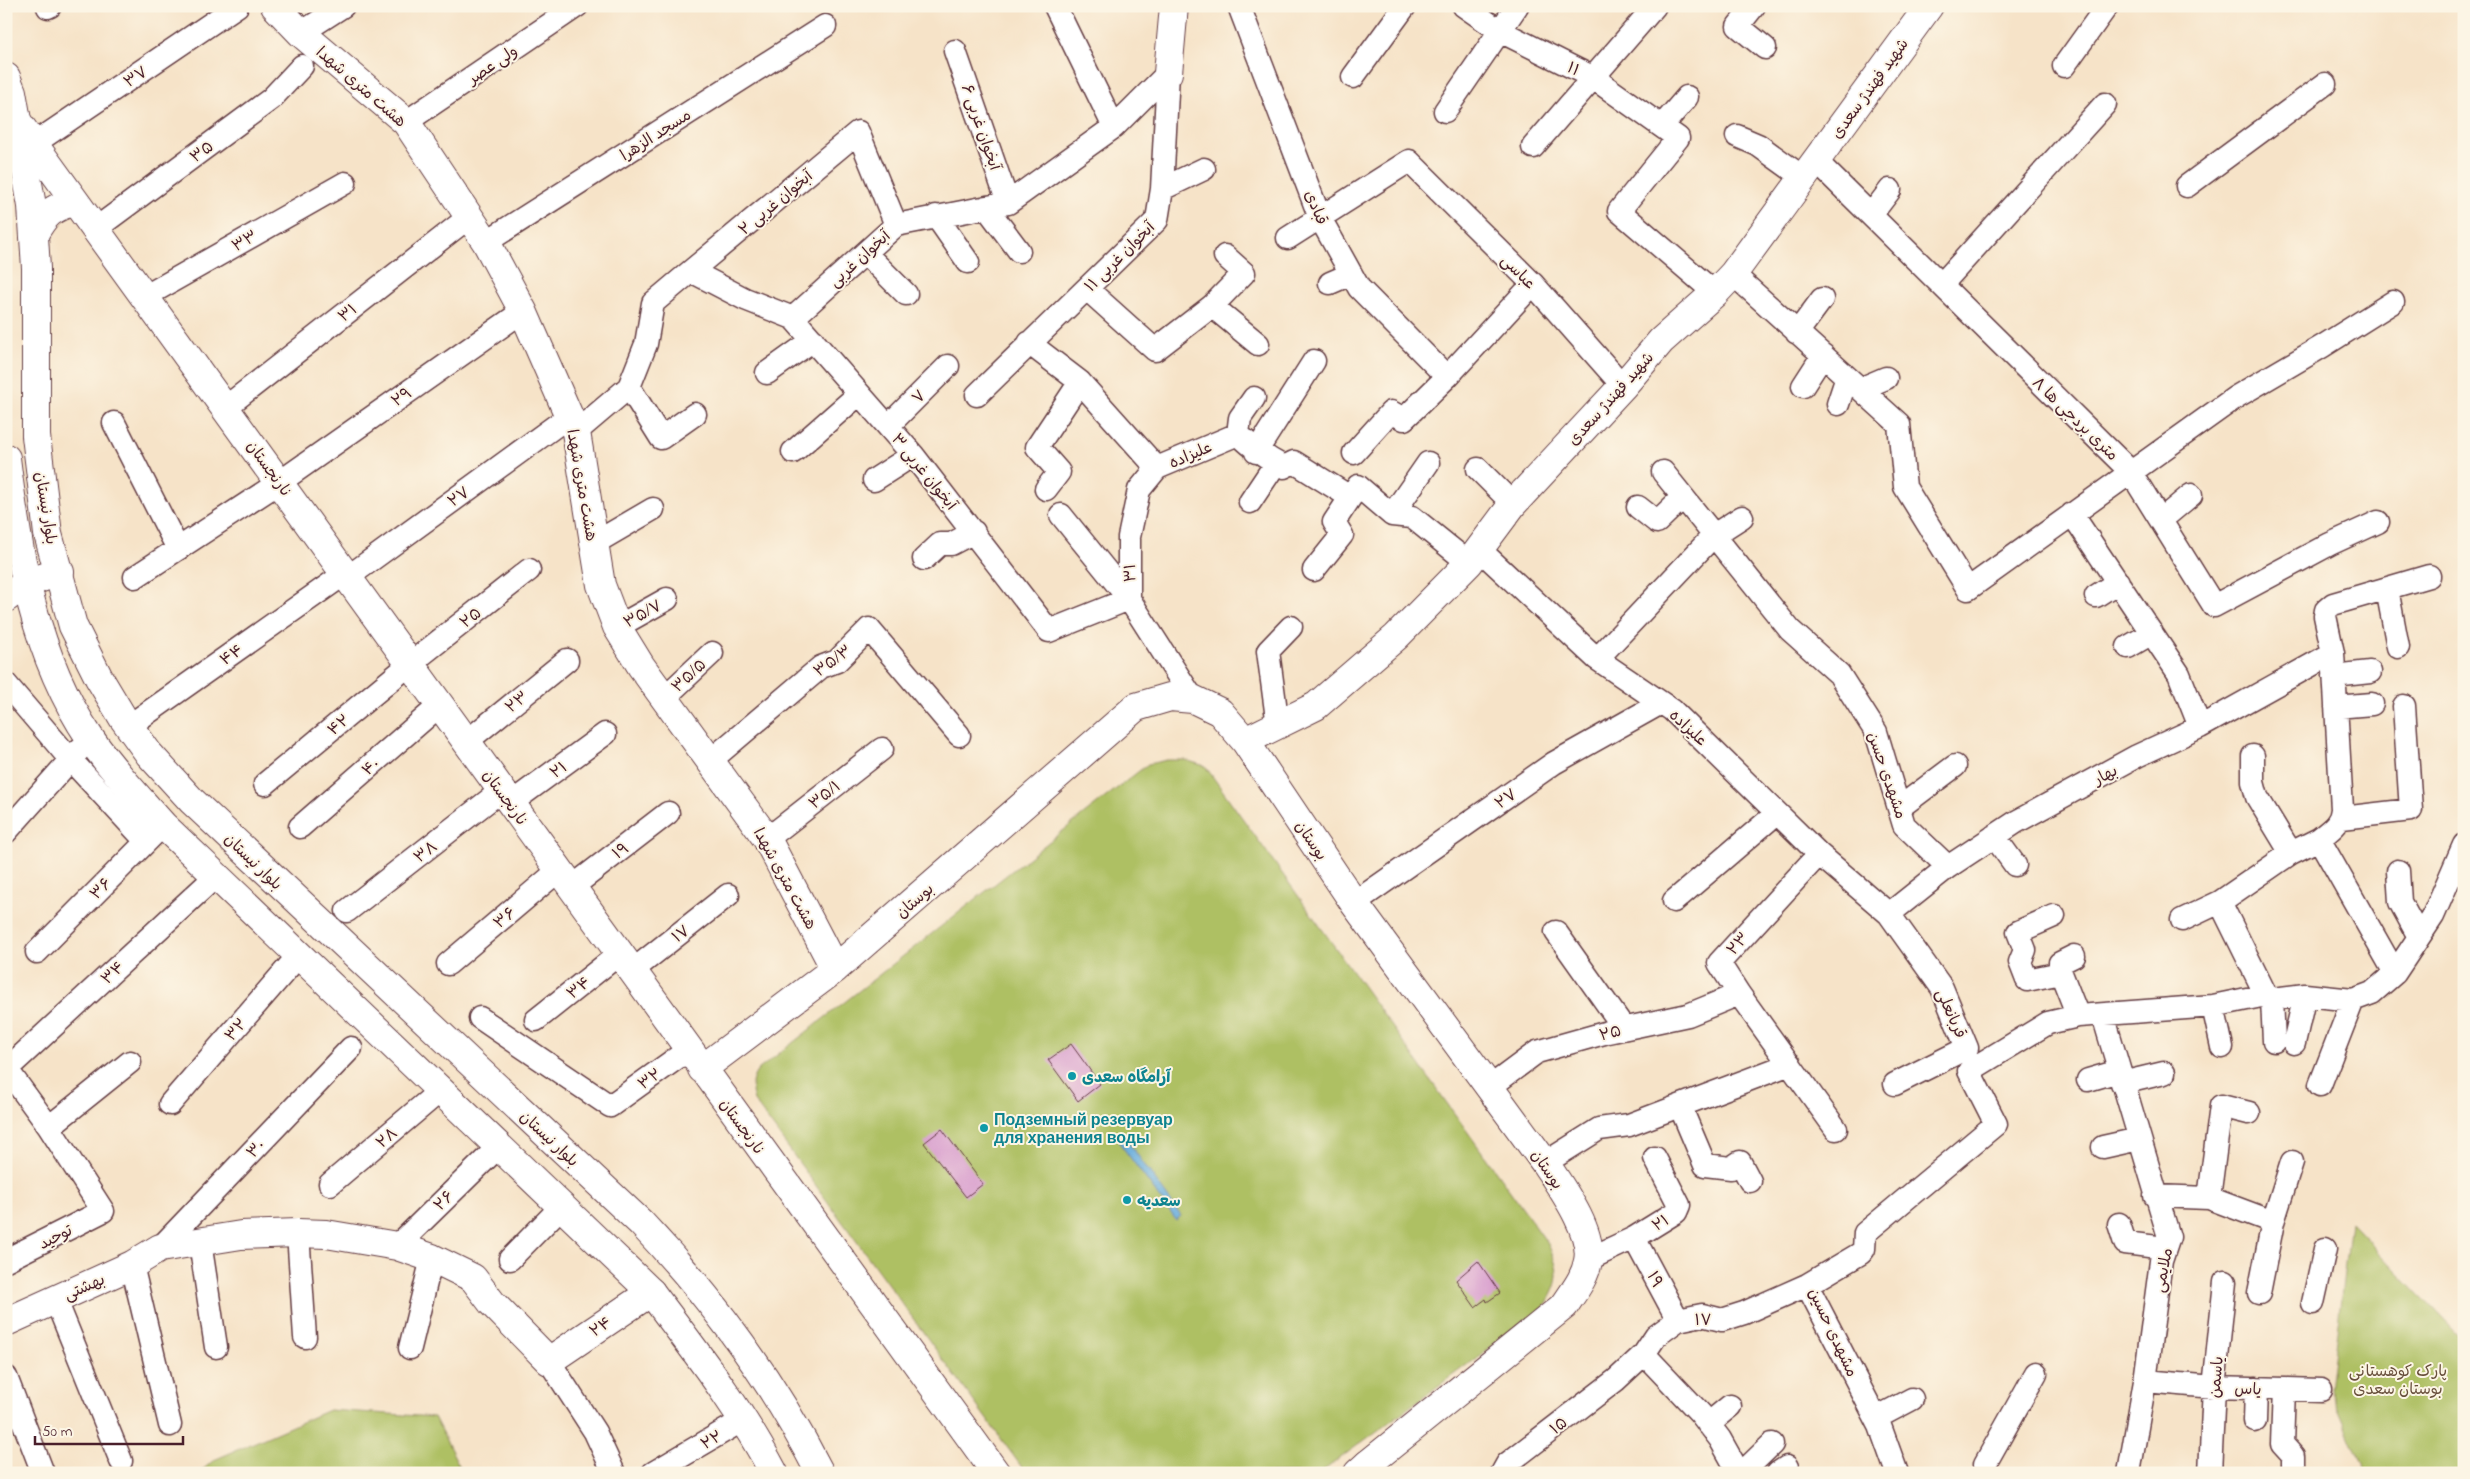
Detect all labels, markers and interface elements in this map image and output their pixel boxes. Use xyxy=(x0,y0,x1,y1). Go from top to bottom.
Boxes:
street label: شهید فهندژ سعدی xyxy=(1826,34,1915,144)
street label: ولی عصر xyxy=(461,40,523,92)
street label: هشت متری شهدا xyxy=(310,41,411,134)
street label: ۱۱ xyxy=(1562,56,1584,83)
street label: ۳۷ xyxy=(119,61,153,94)
street label: آبخوان غربی ۶ xyxy=(954,81,1006,175)
street label: مسجد الزهرا xyxy=(616,104,696,168)
street label: ۳۵ xyxy=(185,136,219,169)
street label: آبخوان غربی ۲ xyxy=(734,164,820,242)
street label: قبادی xyxy=(1297,187,1333,229)
street label: آبخوان غربی ۱۱ xyxy=(1080,216,1162,298)
street label: آبخوان غربی xyxy=(824,224,897,294)
street label: ۳۳ xyxy=(228,225,262,259)
street label: عباسی xyxy=(1494,249,1541,296)
street label: ۳۱ xyxy=(333,298,363,329)
street label: شهید فهندژ سعدی xyxy=(1563,347,1660,452)
street label: ۸ متری بردجی ها xyxy=(2026,372,2123,467)
street label: ۲۹ xyxy=(387,382,418,413)
street label: ۷ xyxy=(907,385,932,410)
street label: هشت متری شهدا xyxy=(559,428,603,543)
street label: آبخوان غربی ۳ xyxy=(885,429,963,517)
street label: نارنجستان xyxy=(240,436,297,502)
street label: علیزاده xyxy=(1165,436,1216,476)
street label: بلوار نیستان xyxy=(27,470,63,546)
street label: ۲۷ xyxy=(443,481,475,514)
street label: ۳۱ xyxy=(1119,563,1143,583)
street label: ۳۵/۷ xyxy=(619,594,666,635)
street label: ۲۵ xyxy=(455,602,487,635)
street label: ۴۴ xyxy=(215,639,249,672)
street label: ۳۵/۳ xyxy=(809,639,857,684)
street label: ۳۵/۵ xyxy=(666,654,712,699)
street label: ۲۳ xyxy=(500,686,534,719)
street label: علیزاده xyxy=(1663,704,1712,753)
street label: ۴۲ xyxy=(323,709,356,742)
street label: مشهدی حسن xyxy=(1860,729,1912,822)
street label: ۴۰ xyxy=(357,753,386,782)
street label: ۲۱ xyxy=(545,756,573,785)
street label: بهار xyxy=(2088,759,2122,793)
street label: نارنجستان xyxy=(476,765,533,831)
street label: ۳۵/۱ xyxy=(804,775,846,816)
street label: ۲۷ xyxy=(1490,783,1522,816)
street label: بوستان xyxy=(1288,816,1333,866)
street label: هشت متری شهدا xyxy=(746,824,822,934)
street label: بلوار نیستان xyxy=(218,828,287,897)
street label: ۳۸ xyxy=(409,836,443,870)
street label: ۱۹ xyxy=(608,837,635,866)
street label: ۳۶ xyxy=(85,873,118,906)
street label: بوستان xyxy=(891,878,940,925)
street label: ۳۶ xyxy=(489,902,522,935)
street label: ۱۷ xyxy=(667,920,695,949)
street label: ۲۳ xyxy=(1722,927,1755,961)
street label: ۳۴ xyxy=(96,956,131,991)
street label: ۳۴ xyxy=(562,971,597,1006)
street label: قربانعلی xyxy=(1929,985,1972,1042)
street label: ۳۲ xyxy=(220,1013,253,1047)
street label: ۲۵ xyxy=(1597,1020,1624,1048)
street label: ۳۲ xyxy=(633,1063,667,1096)
place label: آرامگاه سعدی xyxy=(1082,1066,1171,1090)
marker: آرامگاه سعدی xyxy=(1066,1070,1078,1082)
street label: نارنجستان xyxy=(713,1094,770,1160)
street label: بلوار نیستان xyxy=(514,1106,584,1173)
place label: Подземный резервуар для хранения воды xyxy=(994,1109,1173,1151)
street label: ۲۸ xyxy=(371,1122,403,1155)
marker: Подземный резервуар для хранения воды xyxy=(978,1122,990,1134)
street label: ۳۰ xyxy=(241,1134,271,1164)
street label: بوستان xyxy=(1524,1145,1569,1195)
street label: ۲۶ xyxy=(429,1186,460,1217)
place label: سعدیه xyxy=(1137,1190,1181,1214)
marker: سعدیه xyxy=(1121,1194,1133,1206)
street label: ۲۱ xyxy=(1648,1209,1674,1238)
street label: توحید xyxy=(35,1219,77,1257)
street label: ملایمی xyxy=(2148,1246,2180,1295)
street label: ۱۹ xyxy=(1640,1267,1669,1293)
street label: بهشتی xyxy=(60,1268,109,1308)
street label: مشهدی حسین xyxy=(1801,1284,1863,1381)
street label: ۱۷ xyxy=(1694,1309,1712,1333)
street label: ۲۴ xyxy=(585,1311,617,1344)
street label: یاسمن xyxy=(2203,1355,2231,1399)
park label: پارک کوهستانی بوستان سعدی xyxy=(2349,1360,2447,1402)
street label: یاس xyxy=(2234,1378,2262,1402)
street label: ۱۵ xyxy=(1545,1412,1573,1441)
scale bar xyxy=(35,1414,182,1446)
text: 50 m xyxy=(42,1421,73,1443)
street label: ۲۲ xyxy=(697,1425,727,1457)

